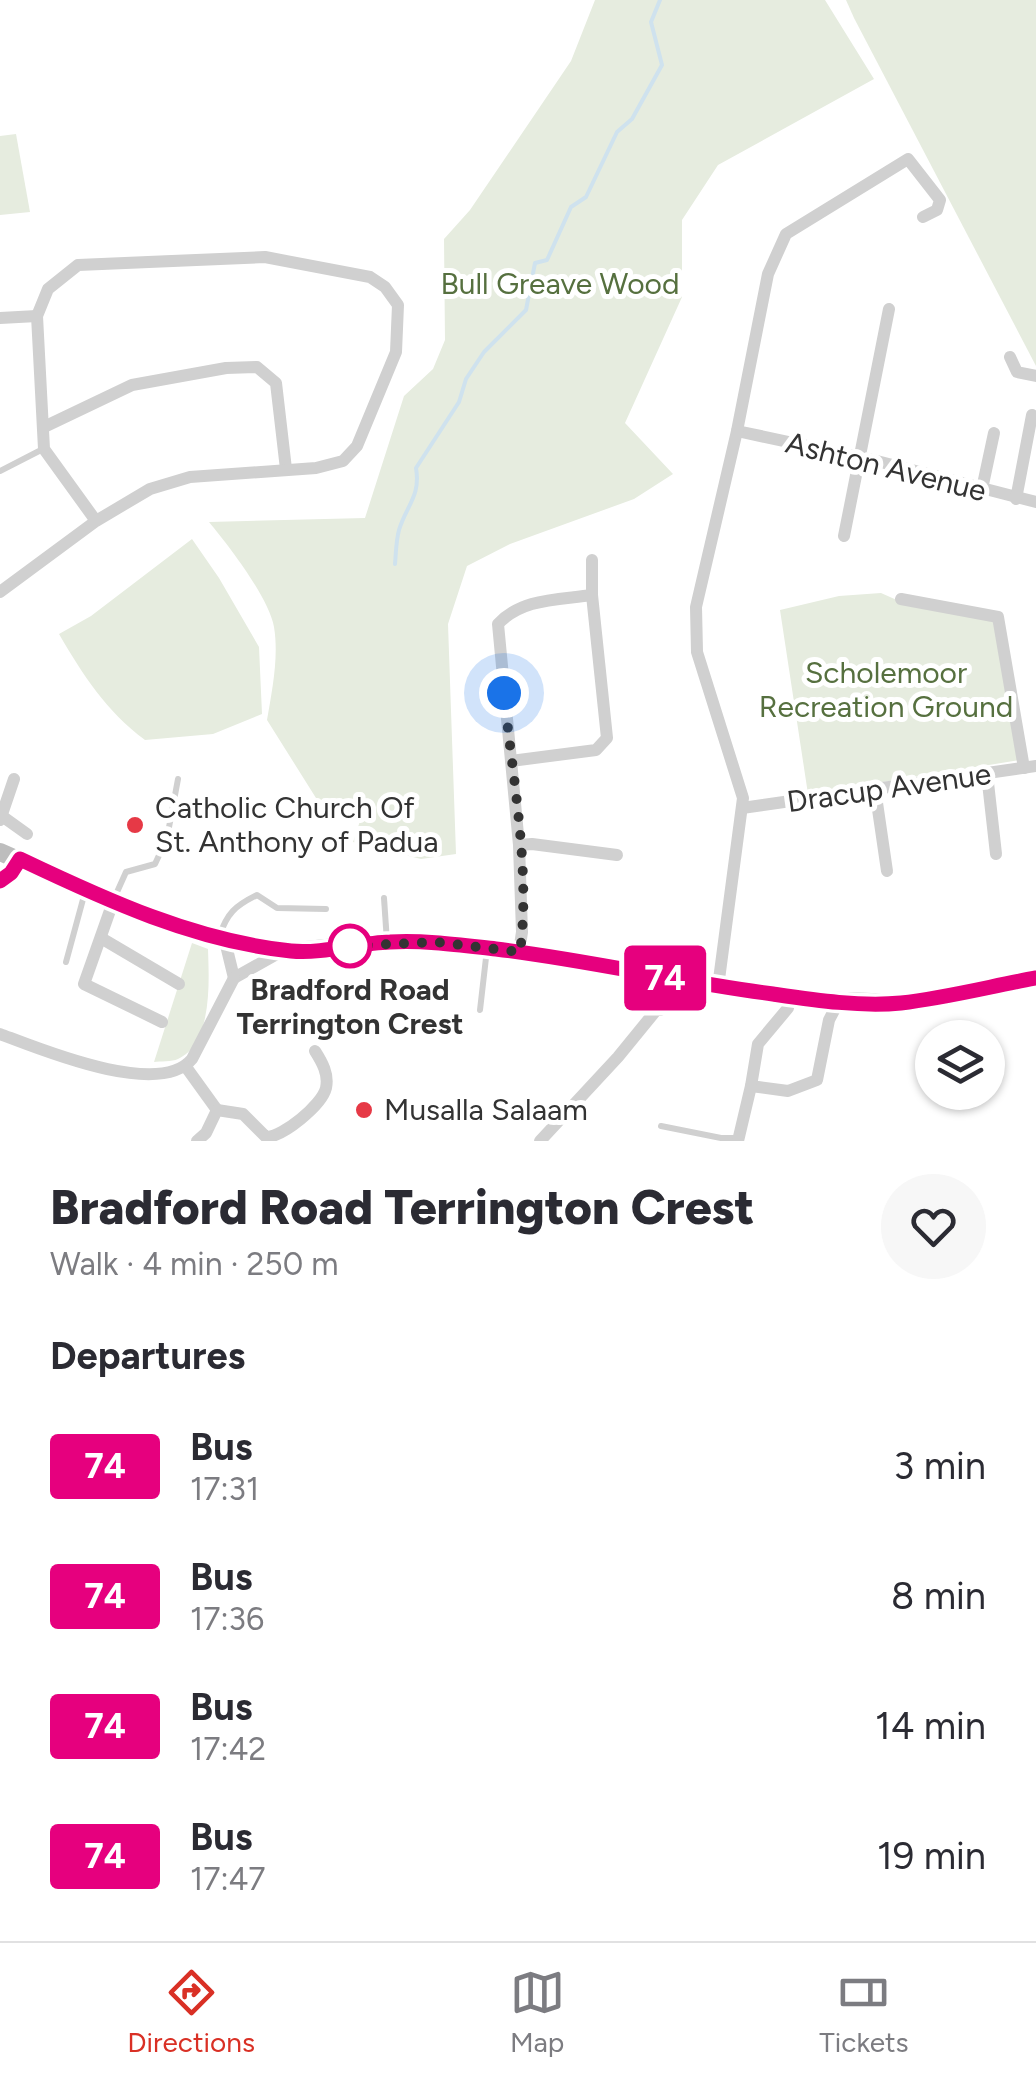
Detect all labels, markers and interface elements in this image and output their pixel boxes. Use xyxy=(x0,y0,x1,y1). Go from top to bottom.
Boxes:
park label: Bull Greave Wood xyxy=(440,265,680,302)
street label: Ashton Avenue xyxy=(782,424,990,509)
park label: Scholemoor Recreation Ground xyxy=(759,654,1013,725)
your location xyxy=(479,668,529,718)
street label: Dracup Avenue xyxy=(785,755,993,820)
place label: Catholic Church Of St. Anthony of Padua xyxy=(155,789,439,860)
marker: Catholic Church Of St. Anthony of Padua xyxy=(124,814,146,836)
marker: Bradford Road Terrington Crest xyxy=(329,925,371,967)
line badge: 74 xyxy=(620,946,710,1010)
text: 74 xyxy=(644,957,686,999)
place label: Bradford Road Terrington Crest xyxy=(236,971,464,1042)
map controls xyxy=(915,1020,1005,1110)
button: layers xyxy=(915,1020,1005,1110)
place label: Musalla Salaam xyxy=(384,1091,588,1128)
marker: Musalla Salaam xyxy=(353,1099,375,1121)
button: heart xyxy=(881,1174,986,1279)
text: Bradford Road Terrington Crest xyxy=(50,1178,754,1236)
text: Walk · 4 min · 250 m xyxy=(50,1245,338,1283)
text: Departures xyxy=(50,1333,245,1379)
text: Bus xyxy=(190,1424,253,1470)
text: 3 min xyxy=(894,1443,986,1489)
text: 74 xyxy=(84,1445,126,1487)
text: 17:31 xyxy=(190,1470,259,1508)
text: Bus xyxy=(190,1554,253,1600)
text: 8 min xyxy=(891,1573,986,1619)
text: 74 xyxy=(84,1575,126,1617)
text: 17:36 xyxy=(190,1600,264,1638)
text: Bus xyxy=(190,1684,253,1730)
text: 14 min xyxy=(875,1703,986,1749)
text: 74 xyxy=(84,1705,126,1747)
text: 17:42 xyxy=(190,1730,266,1768)
text: Bus xyxy=(190,1814,253,1860)
text: 19 min xyxy=(877,1833,986,1879)
text: 74 xyxy=(84,1835,126,1877)
text: 17:47 xyxy=(190,1860,266,1898)
tab: Directions xyxy=(127,1965,255,2059)
tab: Map xyxy=(510,1965,565,2059)
tab: Tickets xyxy=(819,1965,909,2059)

